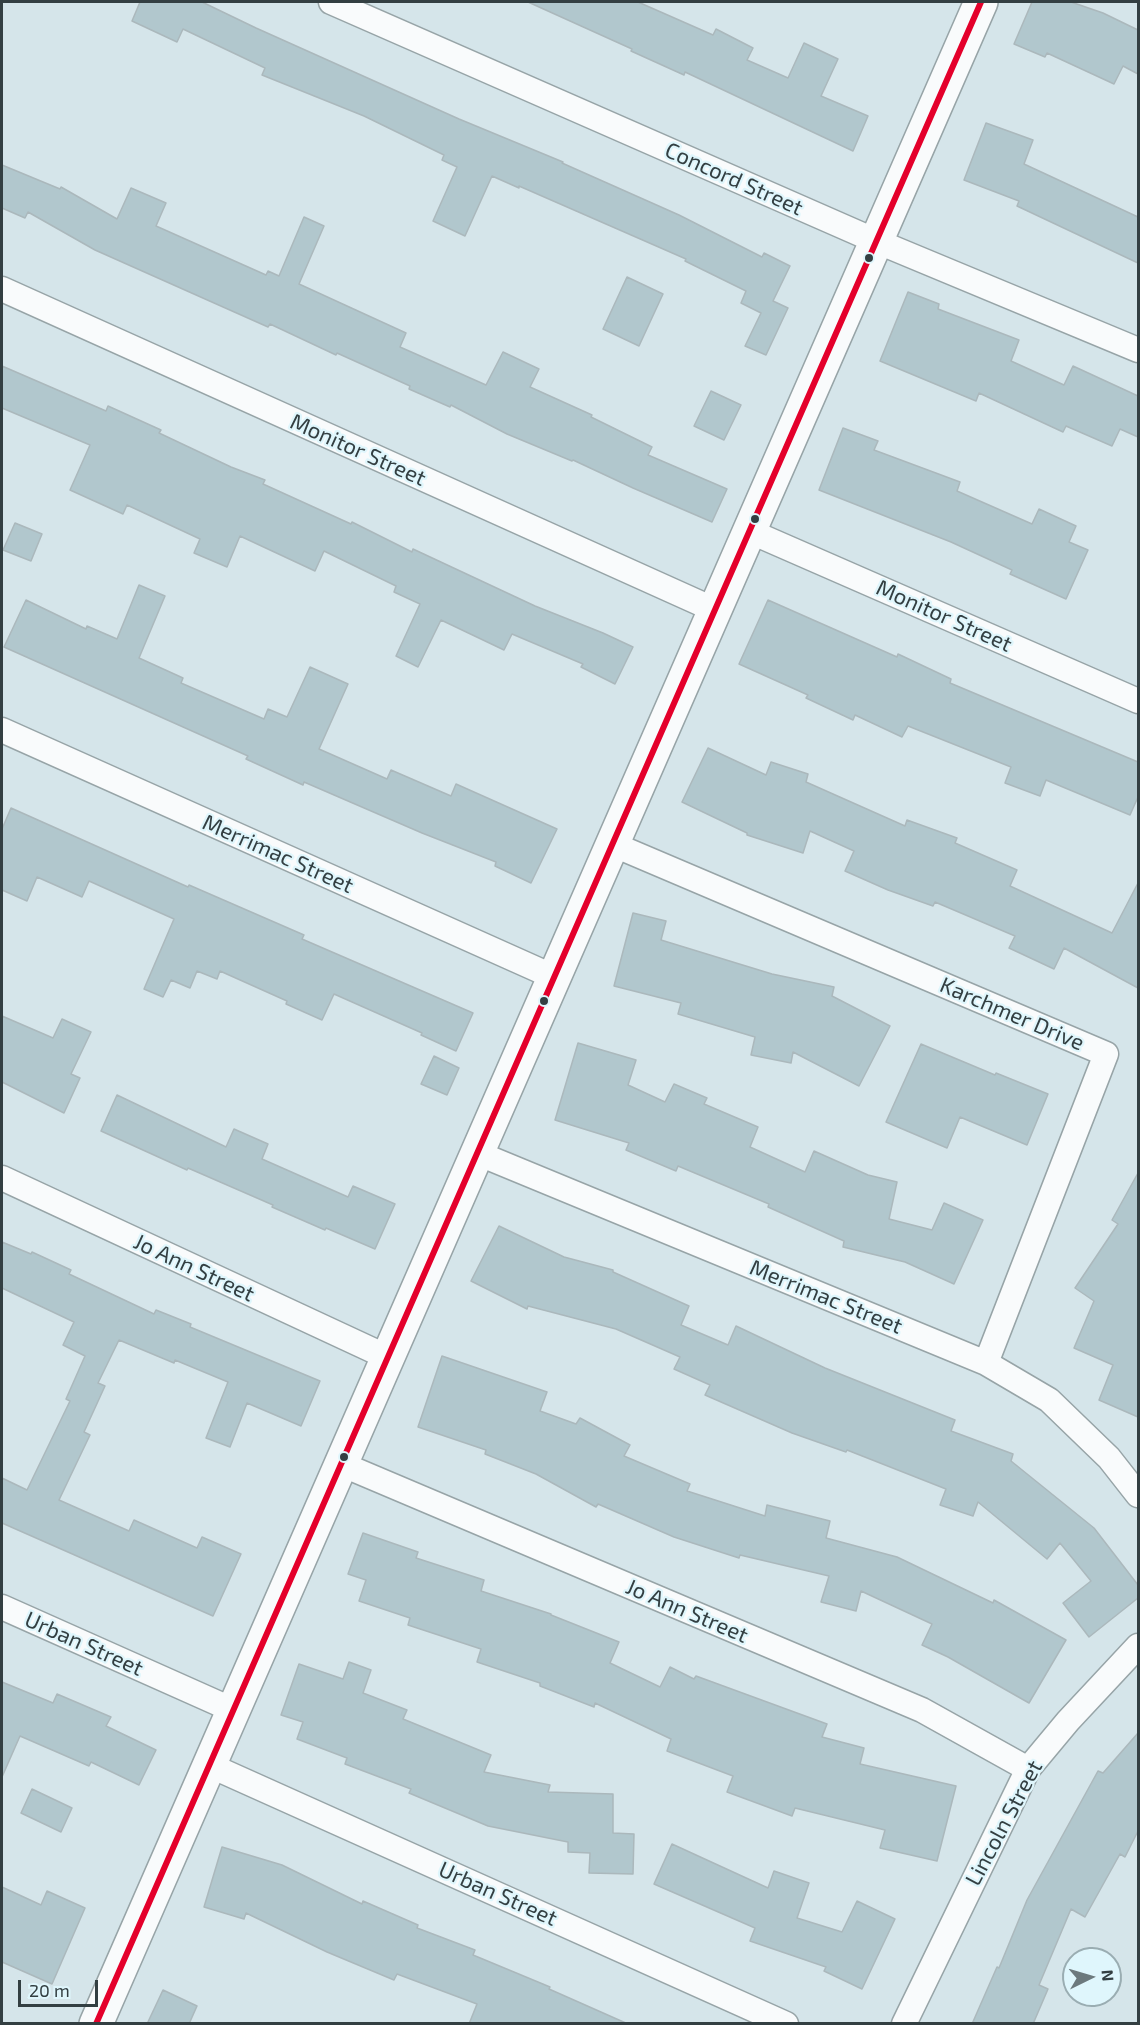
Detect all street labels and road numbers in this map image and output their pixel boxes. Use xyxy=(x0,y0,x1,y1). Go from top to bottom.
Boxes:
street label: Concord Street xyxy=(661,137,807,221)
street label: Monitor Street xyxy=(286,408,430,492)
street label: Monitor Street xyxy=(872,574,1016,658)
street label: Merrimac Street xyxy=(198,809,358,899)
street label: Karchmer Drive xyxy=(936,972,1088,1056)
street label: Jo Ann Street xyxy=(129,1229,259,1307)
street label: Merrimac Street xyxy=(746,1254,906,1340)
street label: Jo Ann Street xyxy=(622,1573,752,1649)
street label: Urban Street xyxy=(21,1606,147,1682)
street label: Lincoln Street xyxy=(960,1756,1048,1890)
street label: Urban Street xyxy=(435,1856,561,1932)

